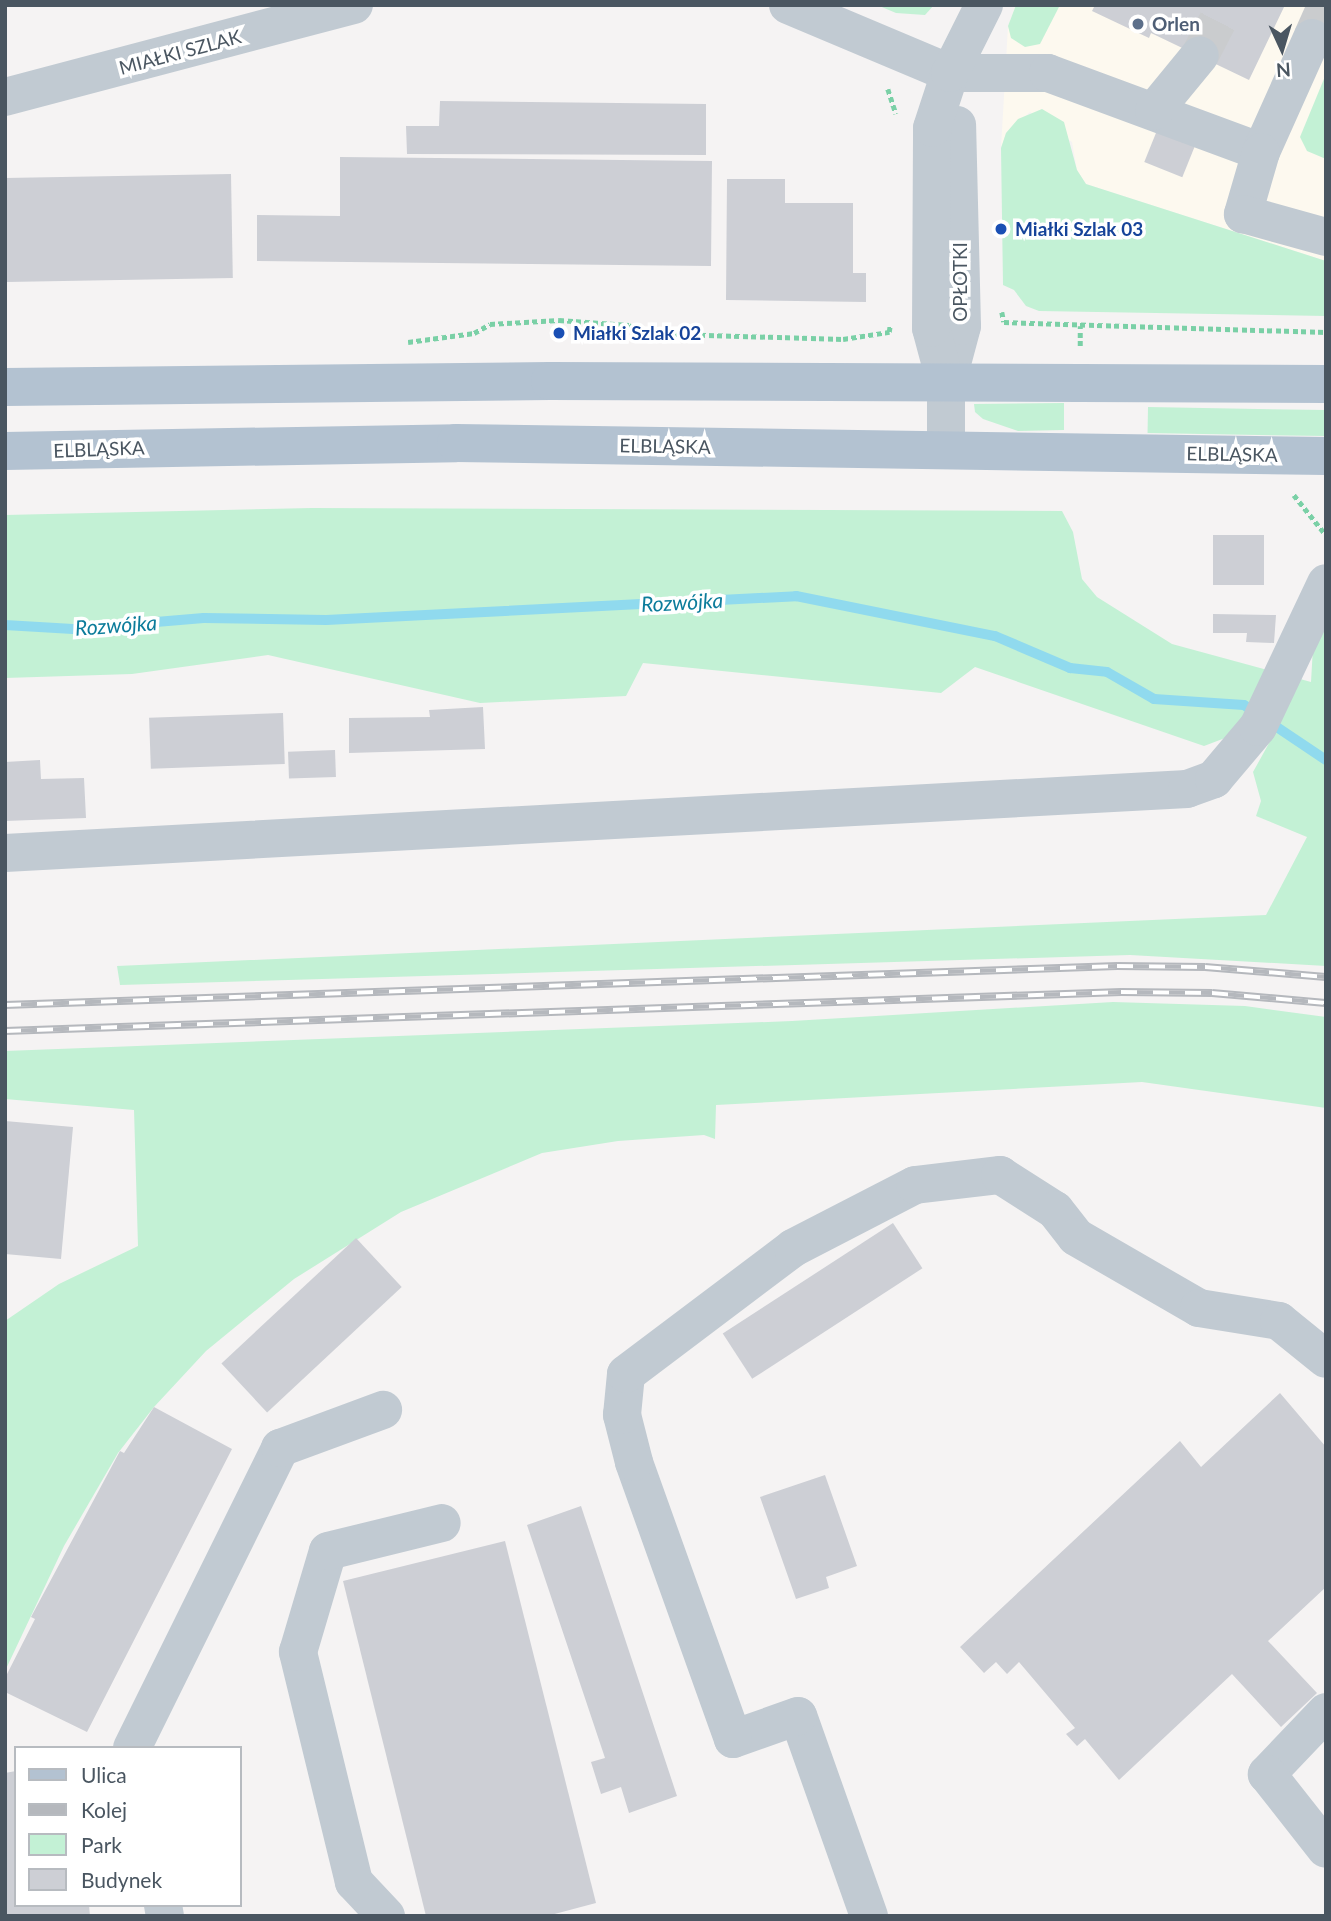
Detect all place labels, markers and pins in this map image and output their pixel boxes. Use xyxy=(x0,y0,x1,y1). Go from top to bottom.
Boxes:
place label: Orlen xyxy=(1152,13,1200,35)
marker: Orlen xyxy=(1130,16,1146,32)
place label: Miałki Szlak 03 xyxy=(1015,218,1143,240)
marker: Miałki Szlak 03 xyxy=(993,221,1009,237)
place label: Miałki Szlak 02 xyxy=(573,322,701,344)
marker: Miałki Szlak 02 xyxy=(551,325,567,341)

